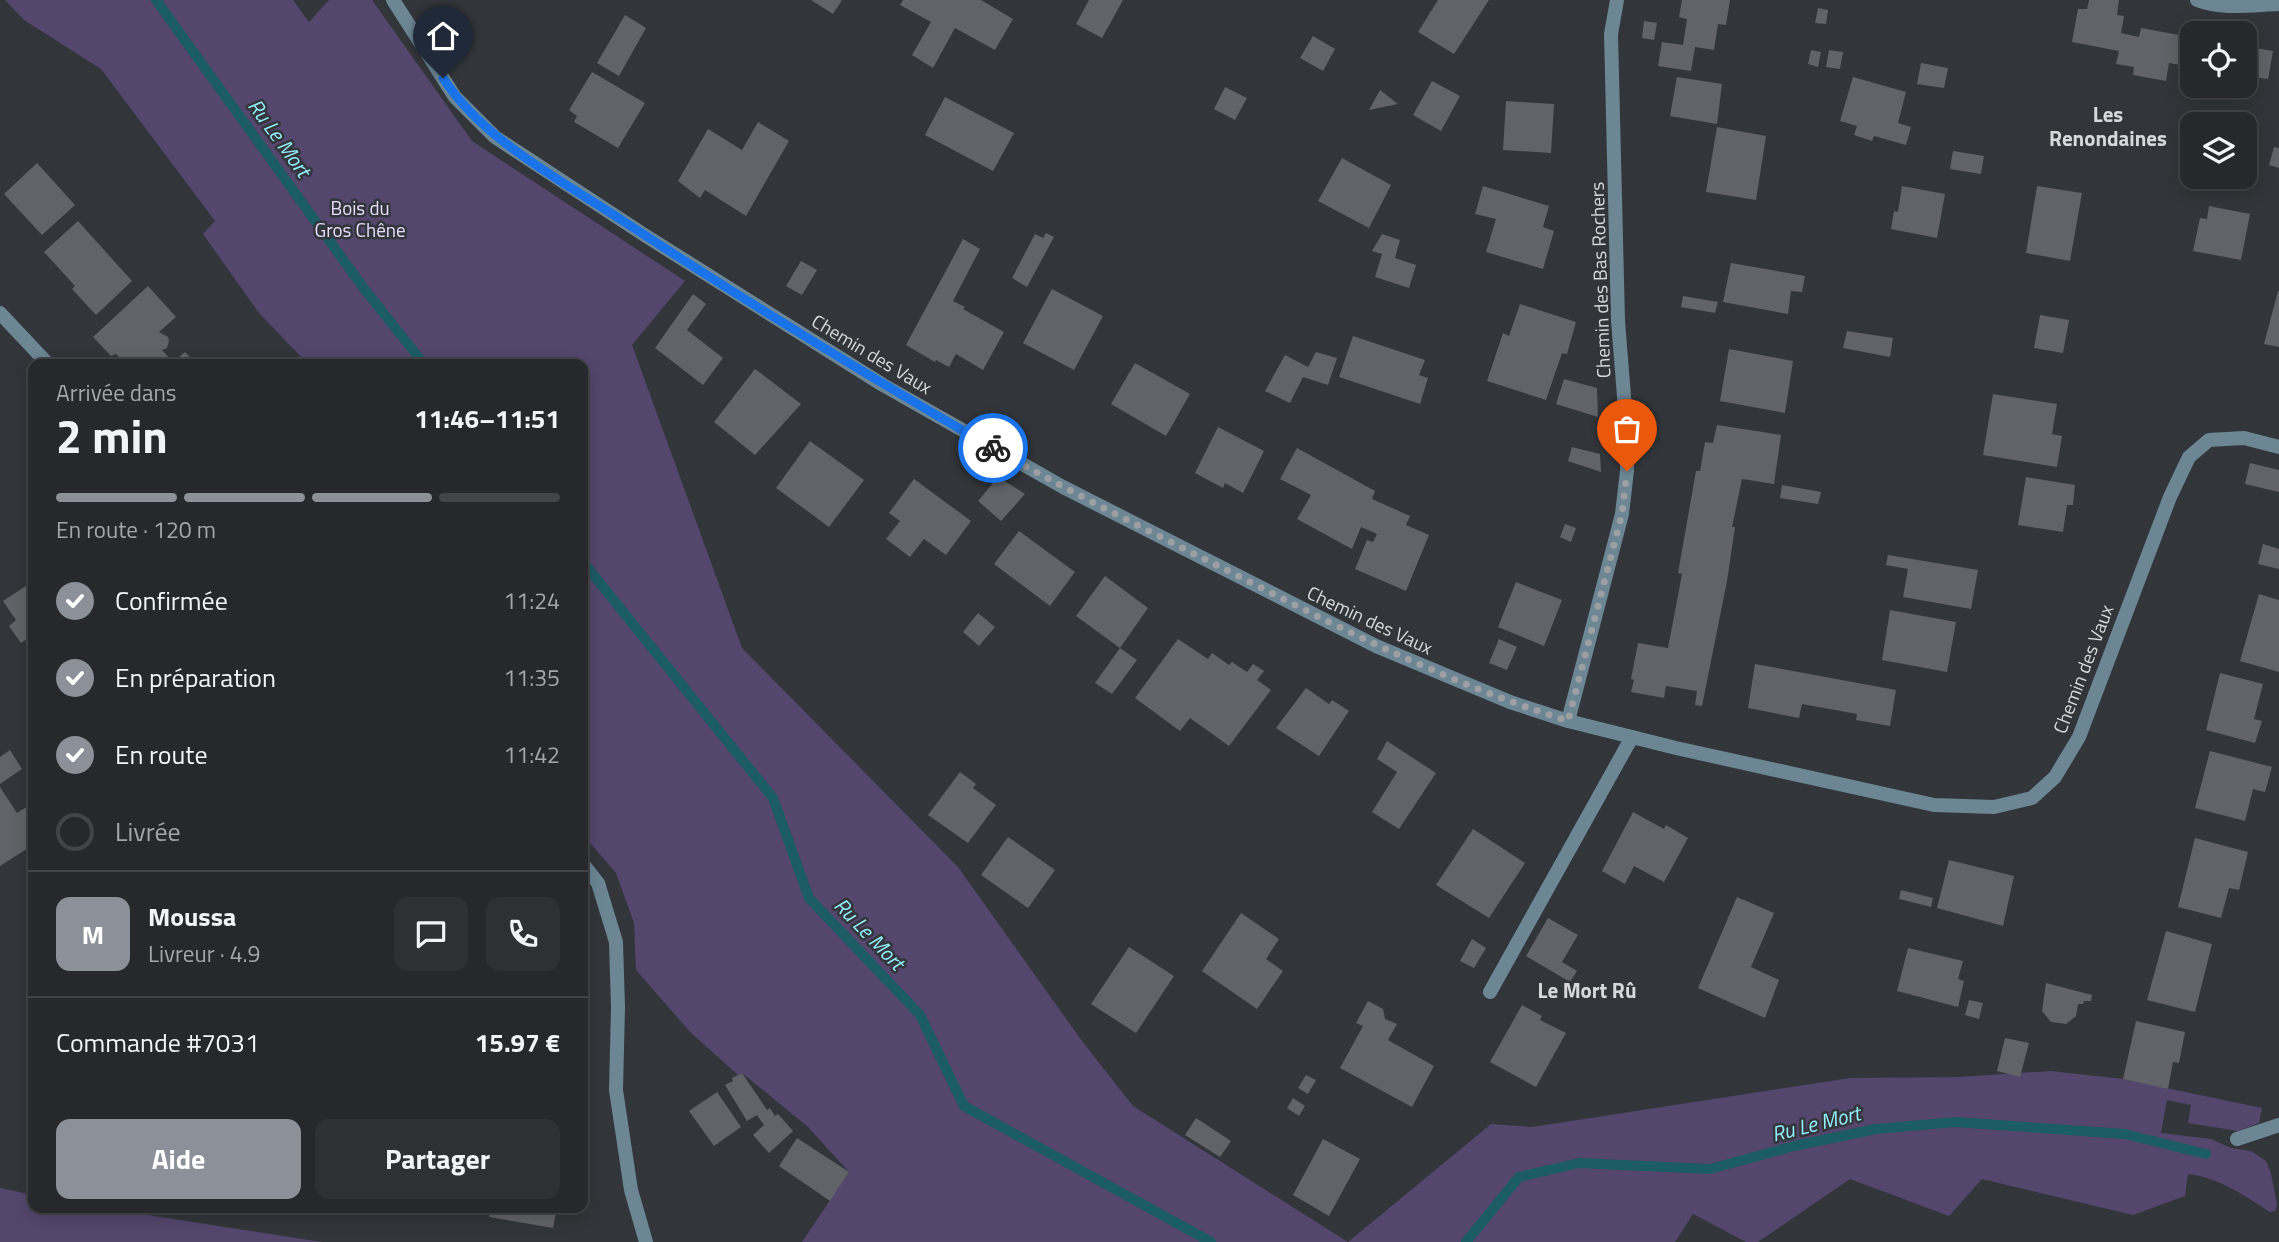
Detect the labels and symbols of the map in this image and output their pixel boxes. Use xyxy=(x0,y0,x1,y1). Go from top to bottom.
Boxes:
pin xyxy=(413,6,473,78)
water label: Ru Le Mort xyxy=(240,92,321,185)
district label: Les Renondaines xyxy=(2049,98,2167,154)
street label: Chemin des Bas Rochers xyxy=(1582,181,1617,379)
park label: Bois du Gros Chêne xyxy=(314,193,406,244)
street label: Chemin des Vaux xyxy=(807,306,938,401)
pin xyxy=(1597,399,1657,471)
courier xyxy=(958,413,1028,483)
street label: Chemin des Vaux xyxy=(1302,578,1438,662)
street label: Chemin des Vaux xyxy=(2045,600,2121,737)
water label: Ru Le Mort xyxy=(827,890,914,978)
district label: Le Mort Rû xyxy=(1537,974,1637,1006)
water label: Ru Le Mort xyxy=(1768,1096,1866,1149)

